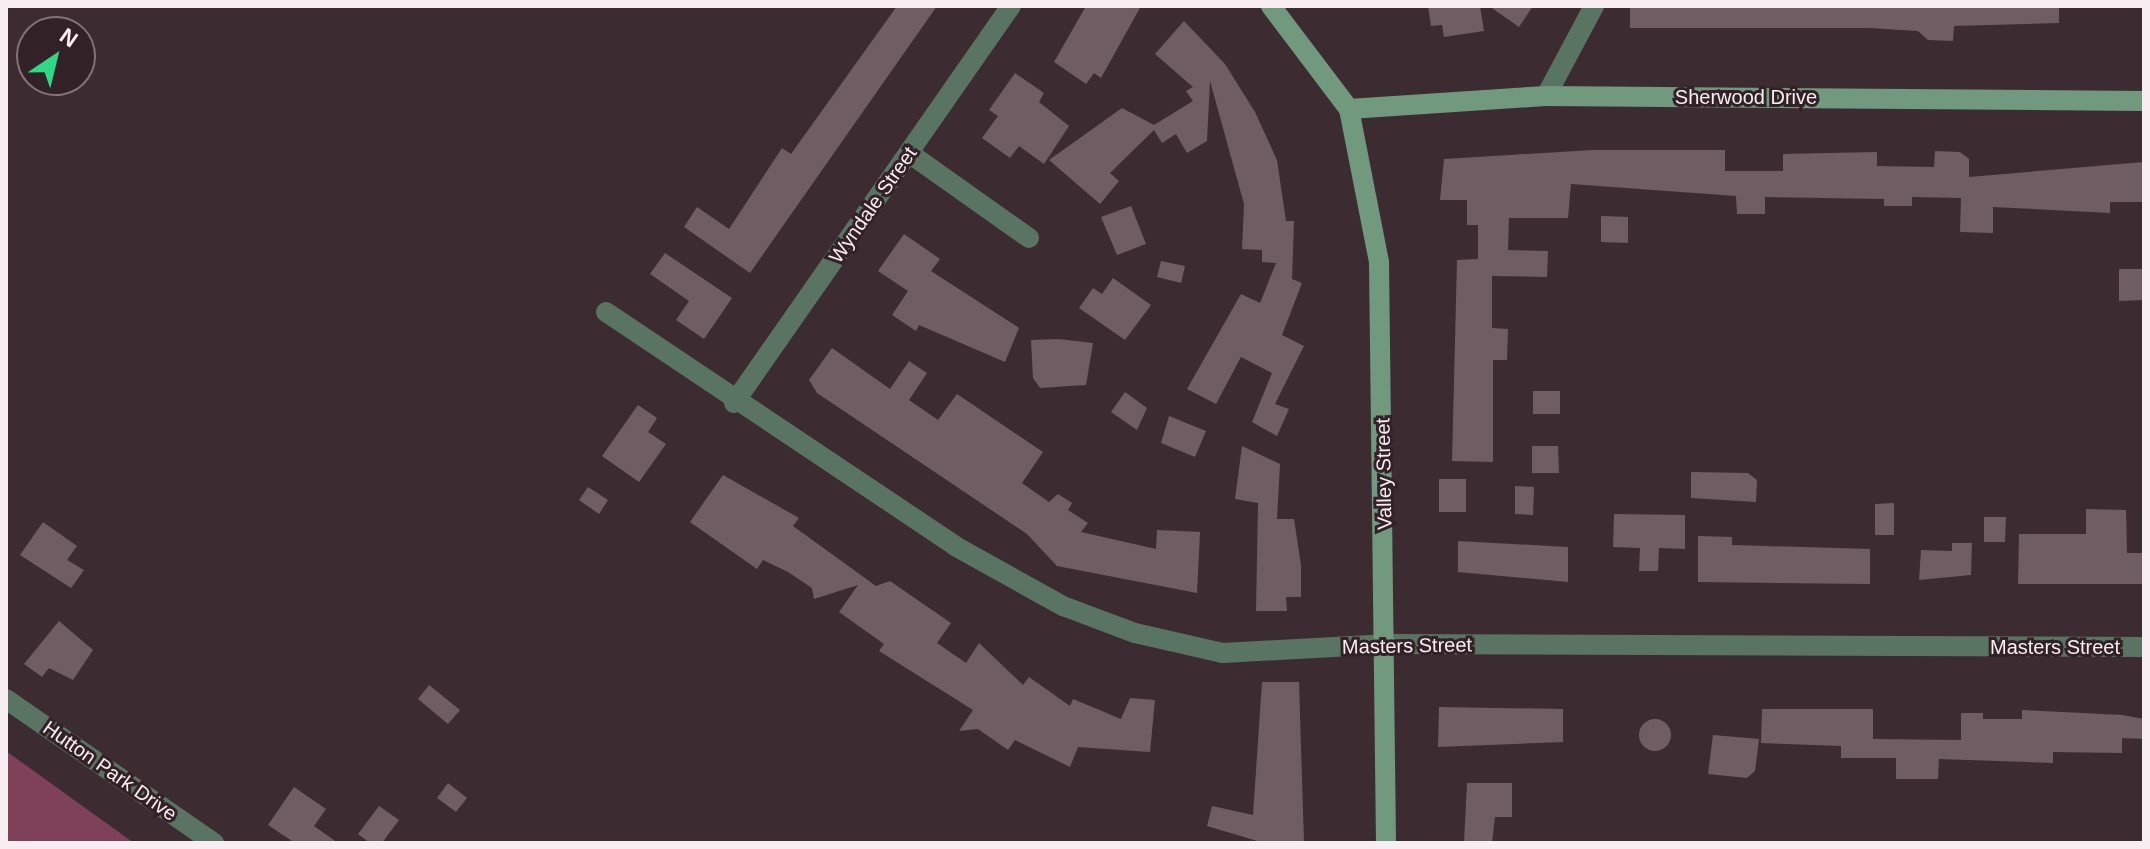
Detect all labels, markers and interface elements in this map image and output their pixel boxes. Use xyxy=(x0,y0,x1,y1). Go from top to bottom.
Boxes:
north arrow xyxy=(16,16,96,96)
text: N xyxy=(55,23,83,52)
street label: Sherwood Drive xyxy=(1675,85,1817,109)
street label: Wyndale Street xyxy=(824,142,922,268)
street label: Valley Street xyxy=(1371,418,1397,530)
street label: Masters Street xyxy=(1342,633,1472,659)
street label: Masters Street xyxy=(1990,635,2120,659)
street label: Hutton Park Drive xyxy=(38,716,182,826)

